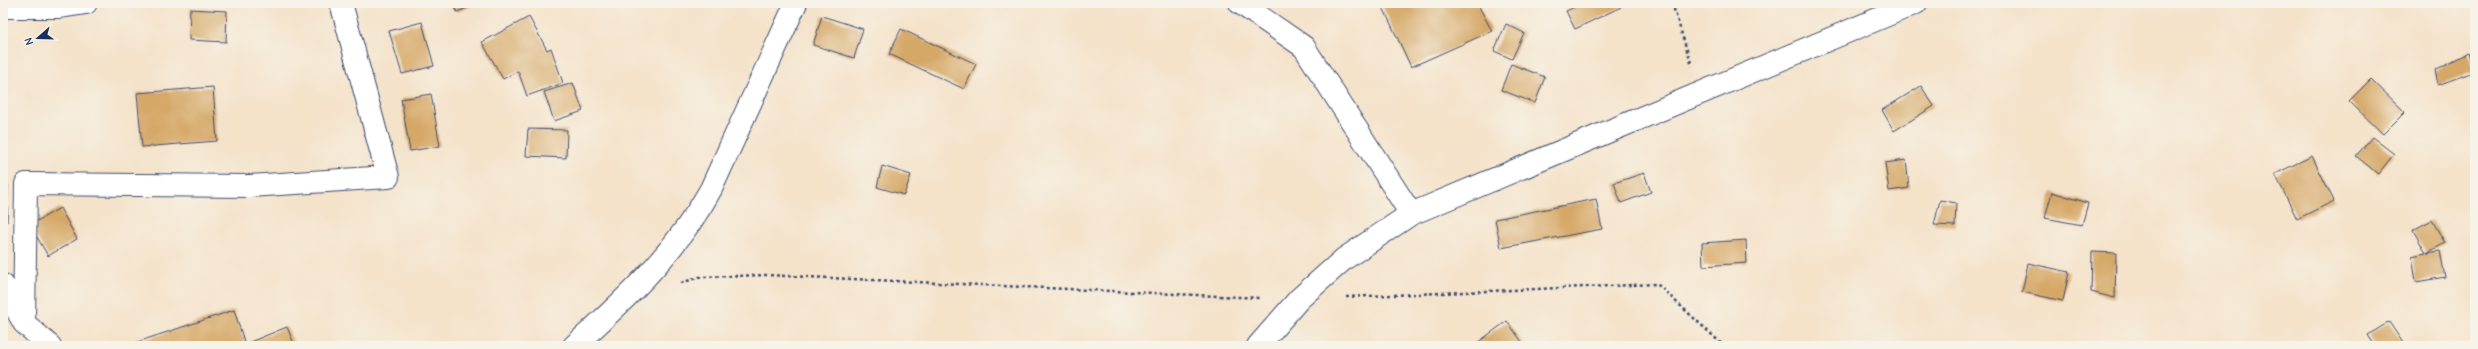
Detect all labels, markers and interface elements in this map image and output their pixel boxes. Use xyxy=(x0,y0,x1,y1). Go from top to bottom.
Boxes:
north arrow xyxy=(18,18,58,58)
text: N xyxy=(22,36,36,47)

